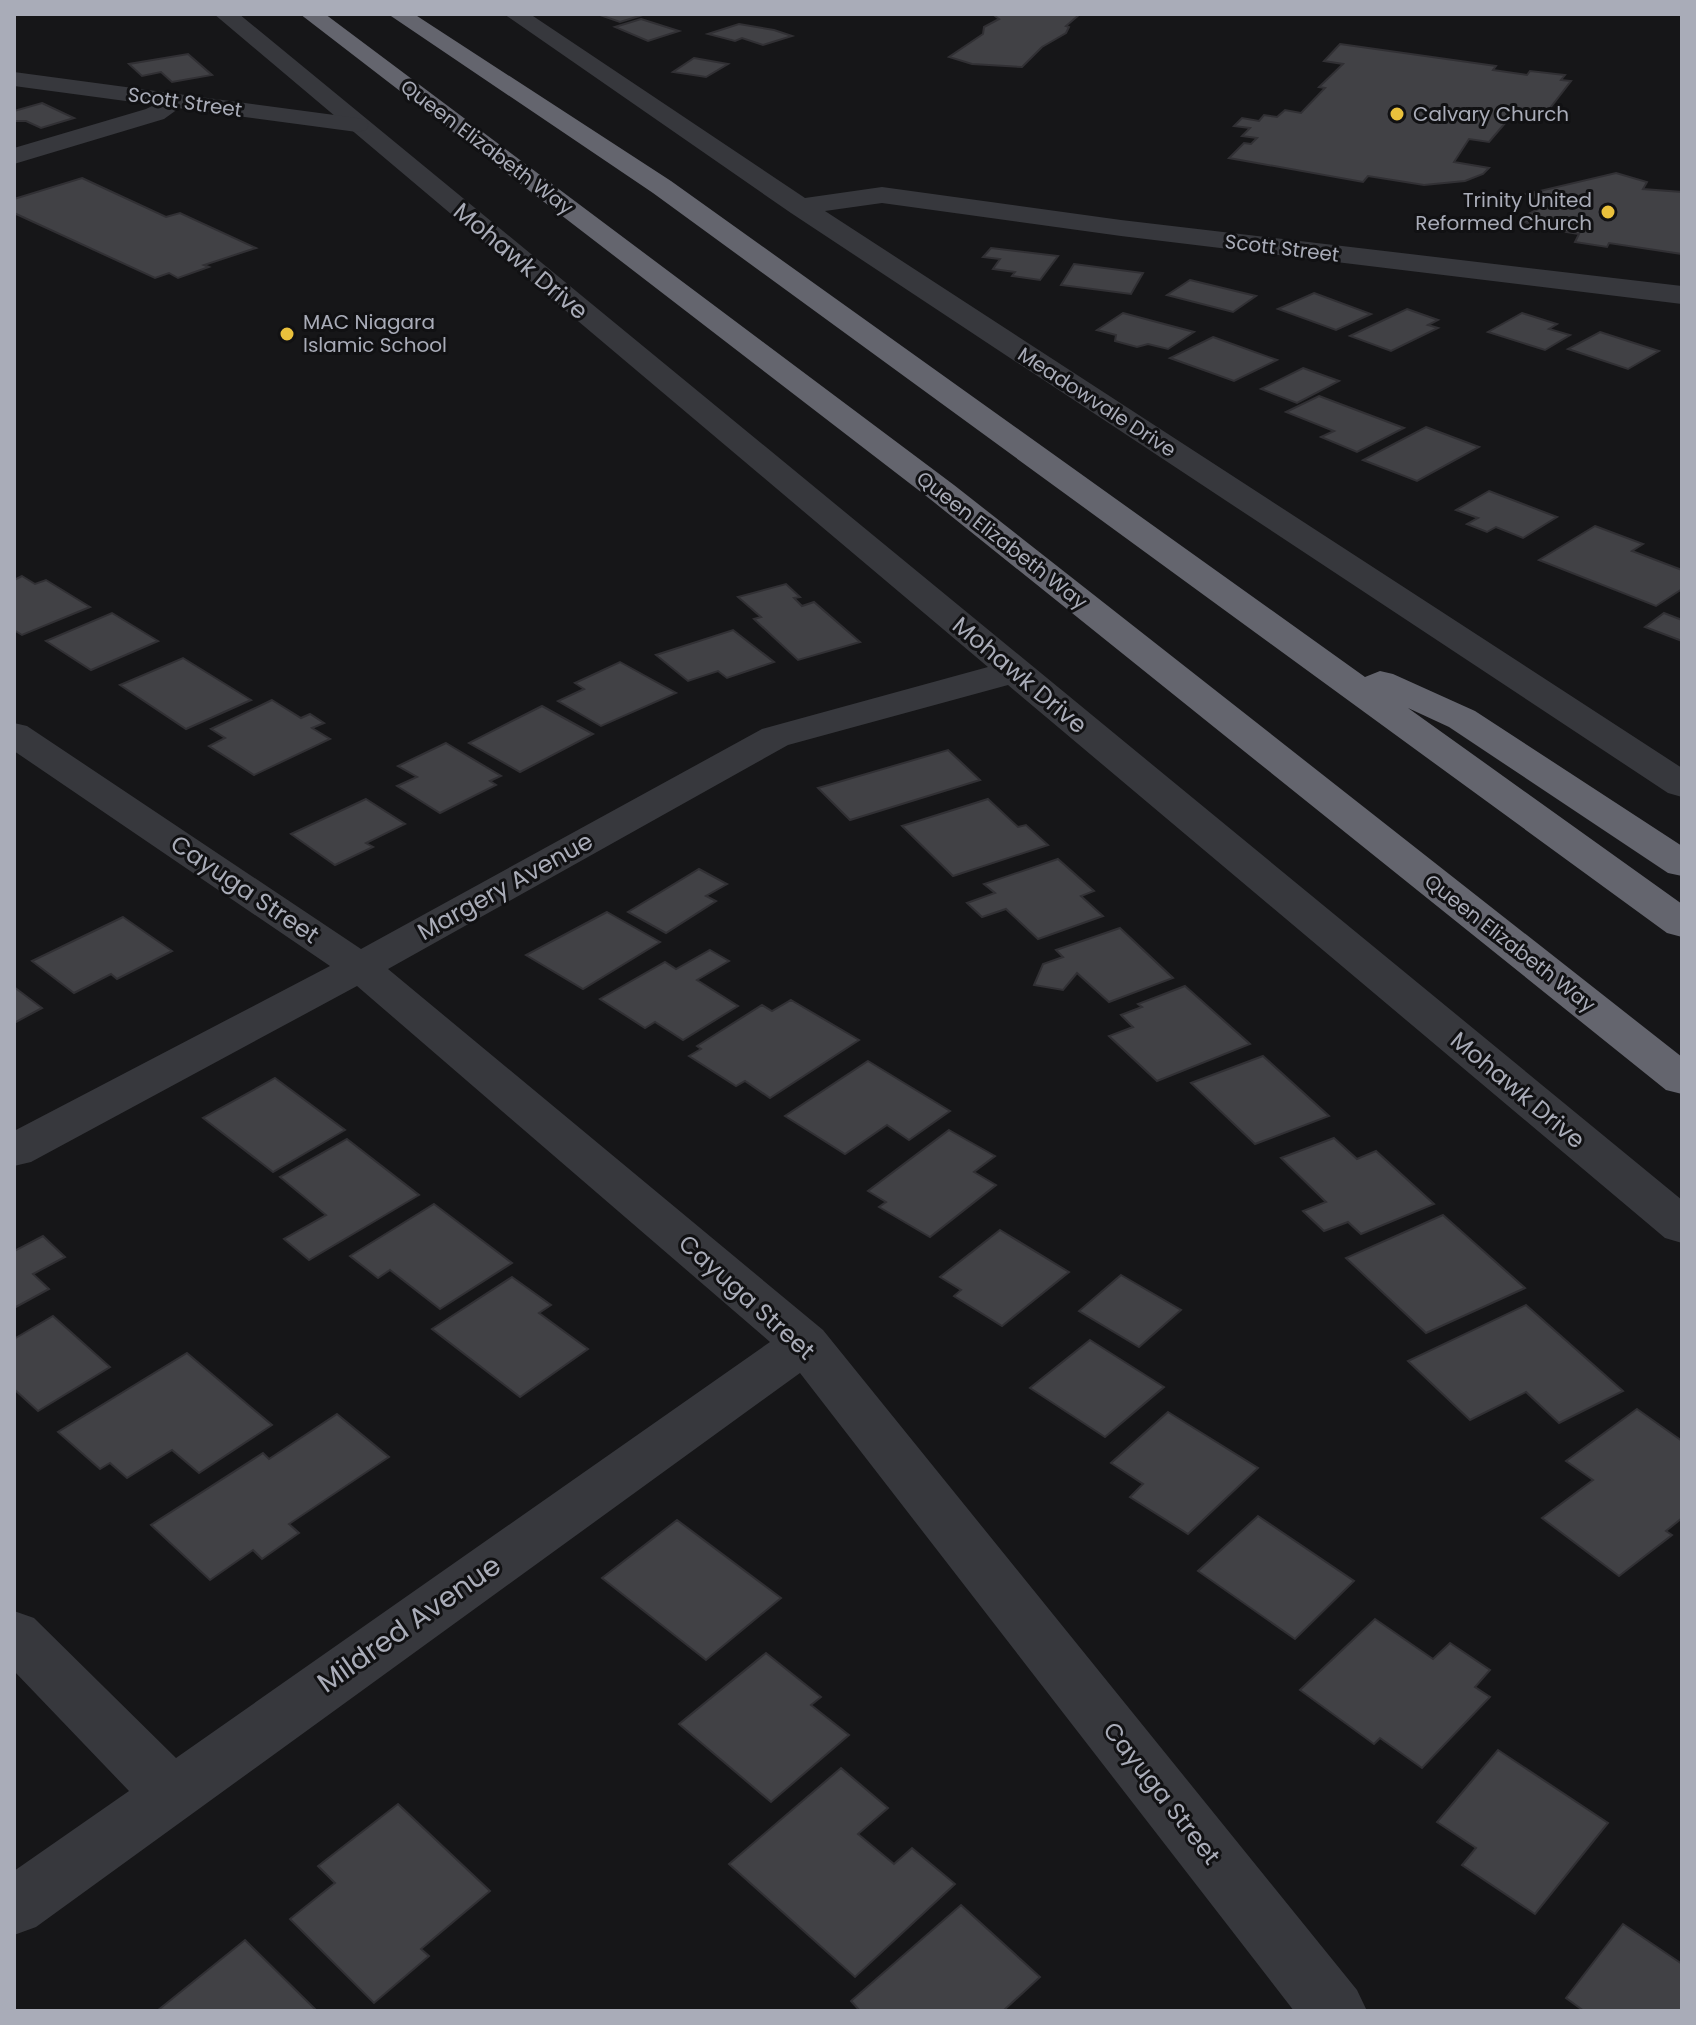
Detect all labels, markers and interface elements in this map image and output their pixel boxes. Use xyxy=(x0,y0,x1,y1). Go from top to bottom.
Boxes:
street label: Queen Elizabeth Way xyxy=(395,73,579,221)
street label: Scott Street xyxy=(126,80,244,124)
place label: Calvary Church xyxy=(1413,100,1569,128)
marker: Calvary Church xyxy=(1388,105,1406,123)
place label: Trinity United Reformed Church xyxy=(1415,186,1592,237)
street label: Mohawk Drive xyxy=(447,195,595,327)
marker: Trinity United Reformed Church xyxy=(1599,203,1617,221)
street label: Scott Street xyxy=(1223,227,1341,269)
place label: MAC Niagara Islamic School xyxy=(303,308,447,359)
marker: MAC Niagara Islamic School xyxy=(278,325,296,343)
street label: Meadowvale Drive xyxy=(1012,340,1182,464)
street label: Queen Elizabeth Way xyxy=(911,464,1093,616)
street label: Mohawk Drive xyxy=(946,609,1094,741)
street label: Margery Avenue xyxy=(411,824,599,948)
street label: Cayuga Street xyxy=(164,827,326,951)
street label: Queen Elizabeth Way xyxy=(1419,867,1601,1019)
street label: Mohawk Drive xyxy=(1444,1024,1592,1156)
street label: Cayuga Street xyxy=(672,1227,822,1367)
street label: Mildred Avenue xyxy=(309,1546,509,1702)
street label: Cayuga Street xyxy=(1096,1715,1228,1871)

